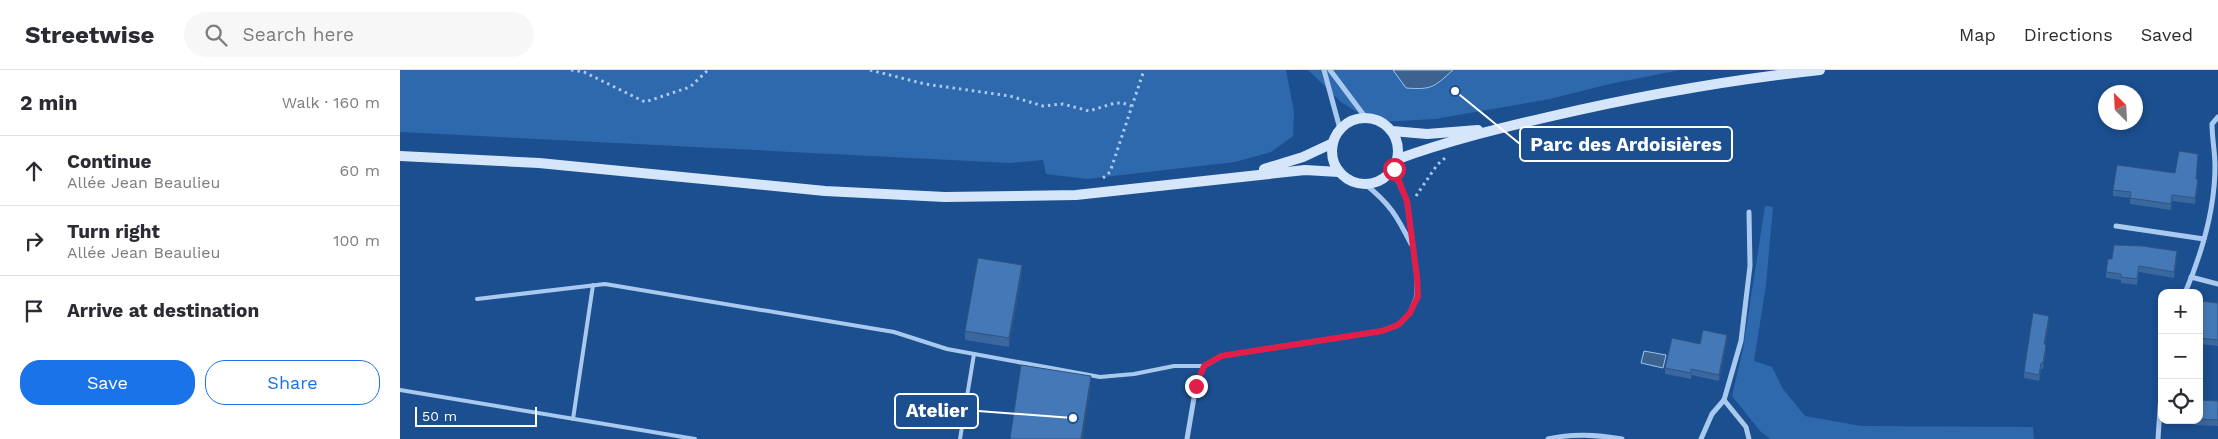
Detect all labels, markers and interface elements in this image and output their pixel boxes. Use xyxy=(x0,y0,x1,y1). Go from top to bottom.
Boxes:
search box xyxy=(184,12,534,57)
text: Streetwise xyxy=(25,21,154,49)
icon: search xyxy=(202,21,230,49)
text: Search here xyxy=(242,23,354,46)
text: Map xyxy=(1959,24,1996,45)
text: Directions xyxy=(2024,24,2113,45)
text: Saved xyxy=(2141,24,2193,45)
north arrow xyxy=(2098,85,2143,130)
text: 2 min xyxy=(20,90,77,115)
text: Walk · 160 m xyxy=(282,93,380,112)
callout: Parc des Ardoisières xyxy=(1520,127,1732,161)
text: Parc des Ardoisières xyxy=(1530,133,1722,156)
text: Continue xyxy=(67,150,151,173)
icon: ahead xyxy=(20,157,48,185)
route start xyxy=(1383,158,1406,181)
text: 60 m xyxy=(340,161,380,180)
text: Allée Jean Beaulieu xyxy=(67,173,220,192)
text: Turn right xyxy=(67,220,160,243)
icon: right xyxy=(20,227,48,255)
text: 100 m xyxy=(333,231,380,250)
text: Allée Jean Beaulieu xyxy=(67,243,220,262)
map controls xyxy=(2158,289,2203,424)
button: + xyxy=(2158,289,2203,334)
icon: arrive xyxy=(20,297,48,325)
text: Arrive at destination xyxy=(67,299,259,322)
button: − xyxy=(2158,334,2203,379)
button: Save xyxy=(20,360,195,405)
button: Share xyxy=(205,360,380,405)
route end xyxy=(1185,375,1208,398)
button: locate xyxy=(2158,379,2203,424)
callout: Atelier xyxy=(895,394,978,428)
text: Atelier xyxy=(906,399,969,422)
scale bar xyxy=(415,404,538,427)
text: 50 m xyxy=(422,408,457,424)

